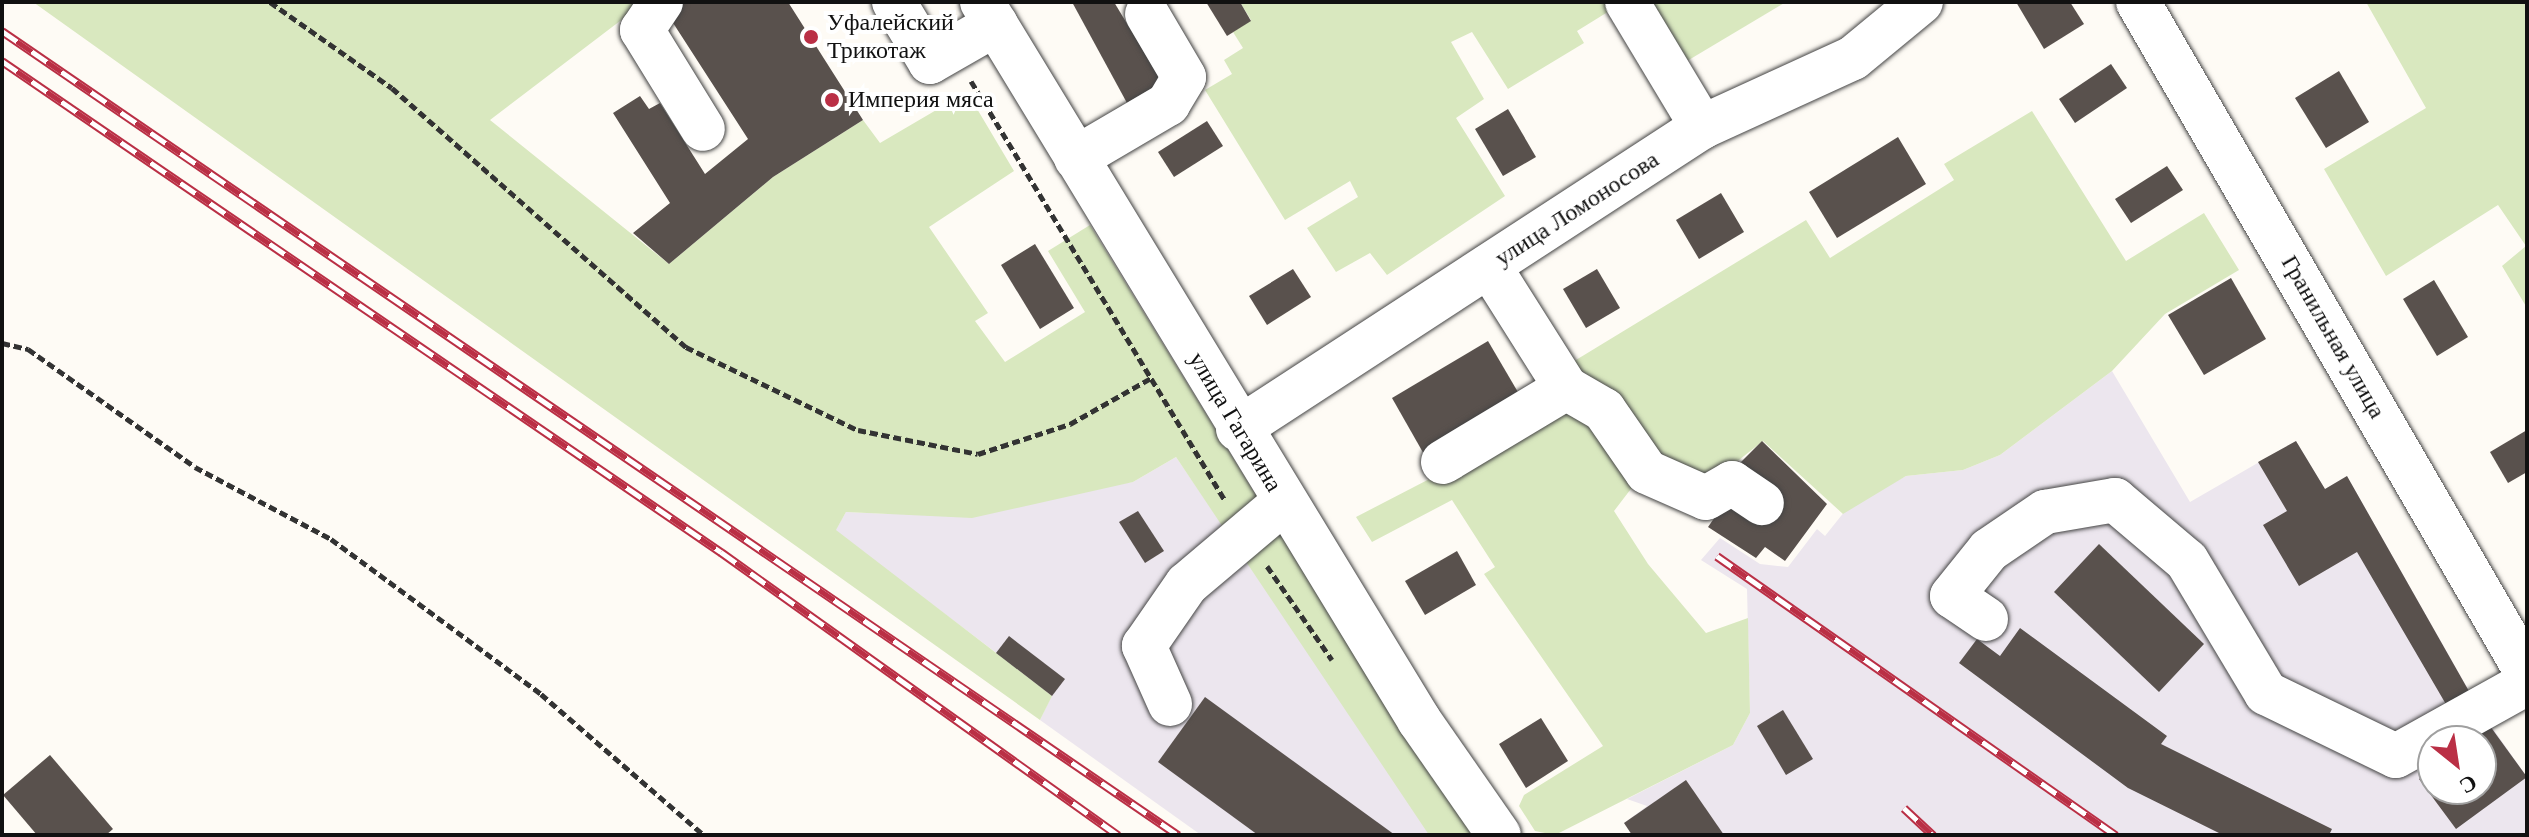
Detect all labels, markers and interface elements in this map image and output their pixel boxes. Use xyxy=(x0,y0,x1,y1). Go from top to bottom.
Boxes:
place label: Уфалейский Трикотаж xyxy=(827,9,954,65)
marker: Уфалейский Трикотаж xyxy=(802,28,820,46)
place label: Империя мяса xyxy=(848,86,994,114)
marker: Империя мяса xyxy=(823,91,841,109)
street label: улица Ломоносова xyxy=(1490,145,1664,273)
street label: Гранильная улица xyxy=(2275,250,2391,424)
street label: улица Гагарина xyxy=(1182,347,1288,497)
north arrow xyxy=(2417,725,2497,805)
text: С xyxy=(2455,770,2481,799)

